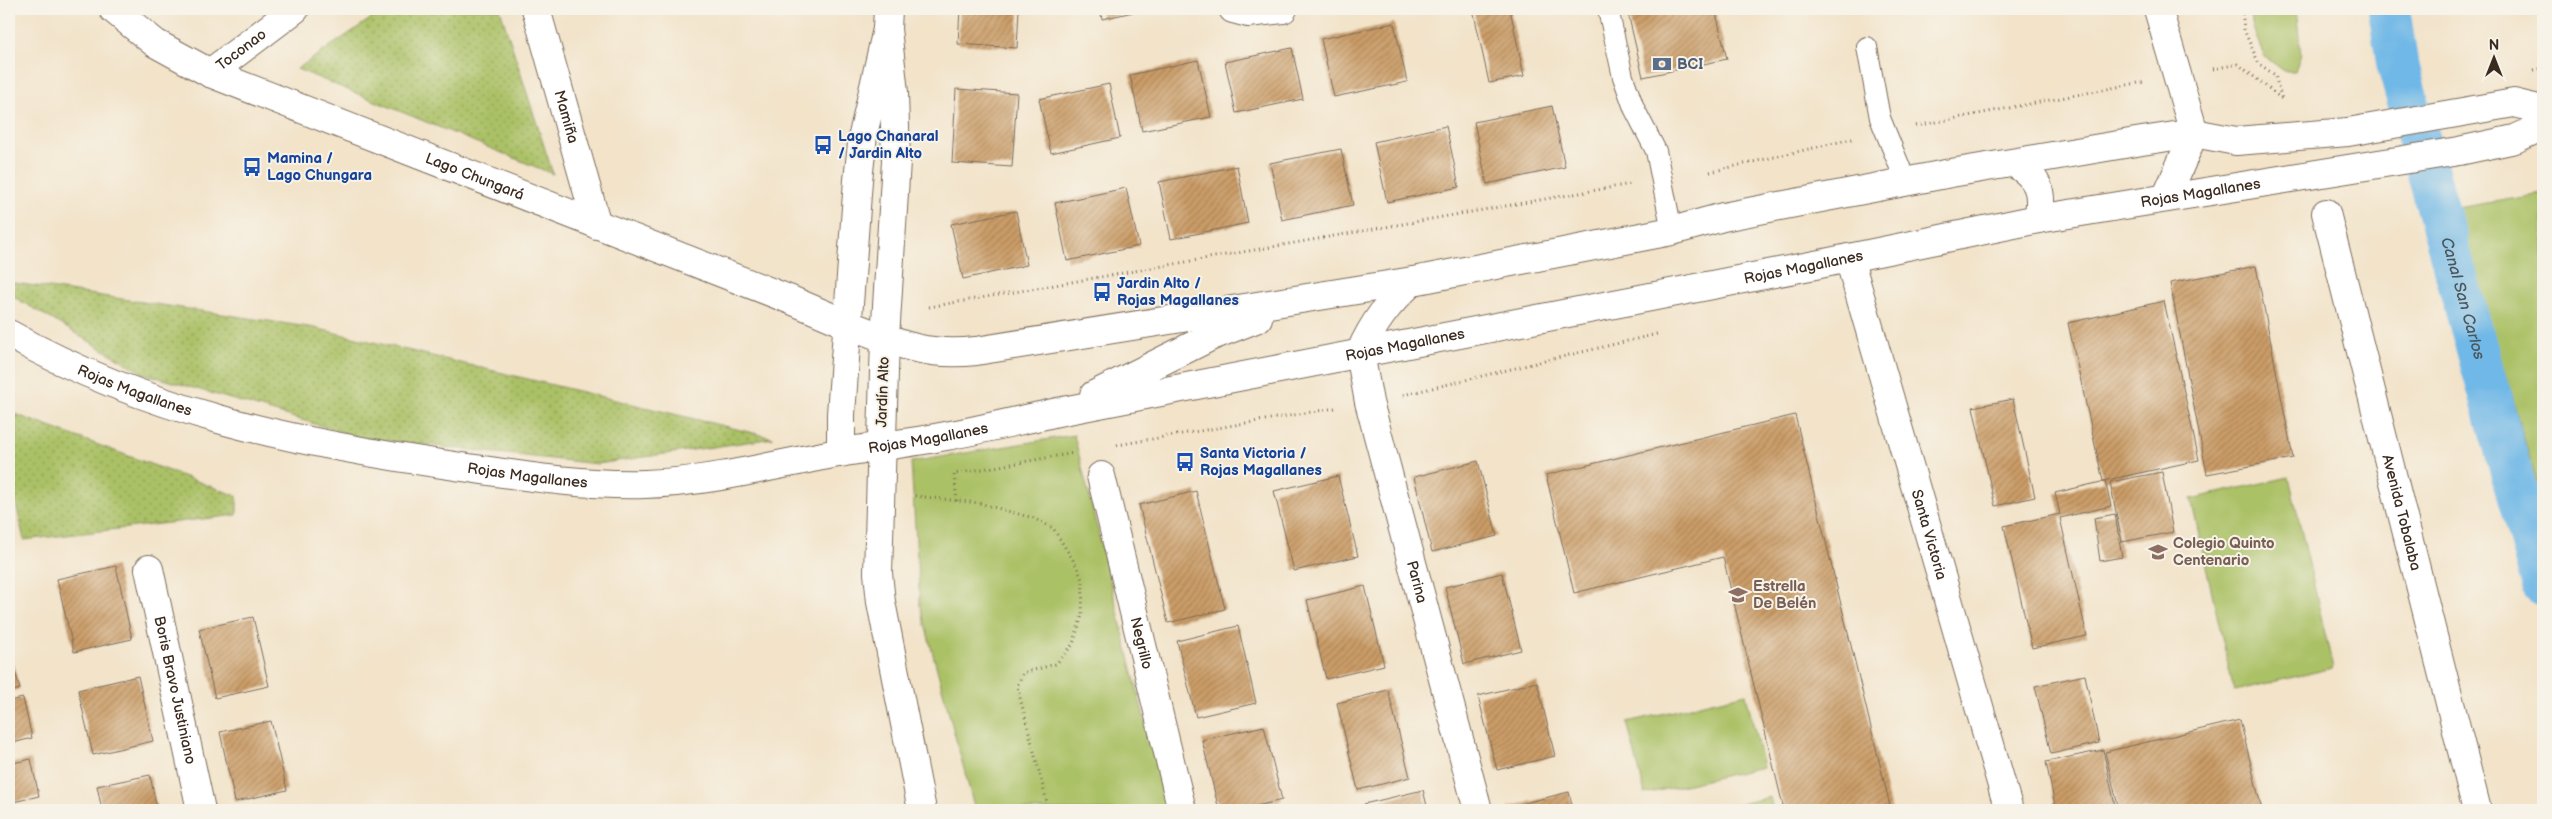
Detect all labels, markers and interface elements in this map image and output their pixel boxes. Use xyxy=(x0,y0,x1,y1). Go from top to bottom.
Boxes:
street label: Toconao xyxy=(212,25,270,75)
north arrow xyxy=(2470,32,2520,82)
text: N xyxy=(2489,37,2499,54)
bank icon: BCI xyxy=(1651,53,1673,75)
place label: BCI xyxy=(1677,55,1703,74)
street label: Mamiña xyxy=(550,88,583,146)
place label: Lago Chanaral / Jardin Alto xyxy=(838,127,939,163)
bus stop icon: Lago Chanaral / Jardin Alto xyxy=(812,134,834,156)
place label: Mamina / Lago Chungara xyxy=(267,149,372,185)
street label: Lago Chungará xyxy=(423,149,527,204)
bus stop icon: Mamina / Lago Chungara xyxy=(241,156,263,178)
street label: Rojas Magallanes xyxy=(2139,174,2262,212)
water label: Canal San Carlos xyxy=(2437,235,2489,362)
street label: Rojas Magallanes xyxy=(1742,246,1865,288)
place label: Jardin Alto / Rojas Magallanes xyxy=(1117,274,1239,310)
bus stop icon: Jardin Alto / Rojas Magallanes xyxy=(1091,281,1113,303)
street label: Rojas Magallanes xyxy=(1344,324,1467,365)
street label: Jardín Alto xyxy=(872,356,894,428)
street label: Rojas Magallanes xyxy=(74,360,195,420)
street label: Rojas Magallanes xyxy=(867,418,990,458)
place label: Santa Victoria / Rojas Magallanes xyxy=(1200,444,1322,480)
bus stop icon: Santa Victoria / Rojas Magallanes xyxy=(1174,451,1196,473)
street label: Avenida Tobalaba xyxy=(2378,453,2426,573)
street label: Rojas Magallanes xyxy=(466,458,589,492)
street label: Santa Victoria xyxy=(1907,487,1951,582)
place label: Colegio Quinto Centenario xyxy=(2173,534,2275,570)
school or university icon: Colegio Quinto Centenario xyxy=(2147,541,2169,563)
street label: Parina xyxy=(1402,559,1432,605)
place label: Estrella De Belén xyxy=(1753,577,1816,613)
school or university icon: Estrella De Belén xyxy=(1727,584,1749,606)
street label: Boris Bravo Justiniano xyxy=(150,614,200,766)
street label: Negrillo xyxy=(1126,615,1157,671)

